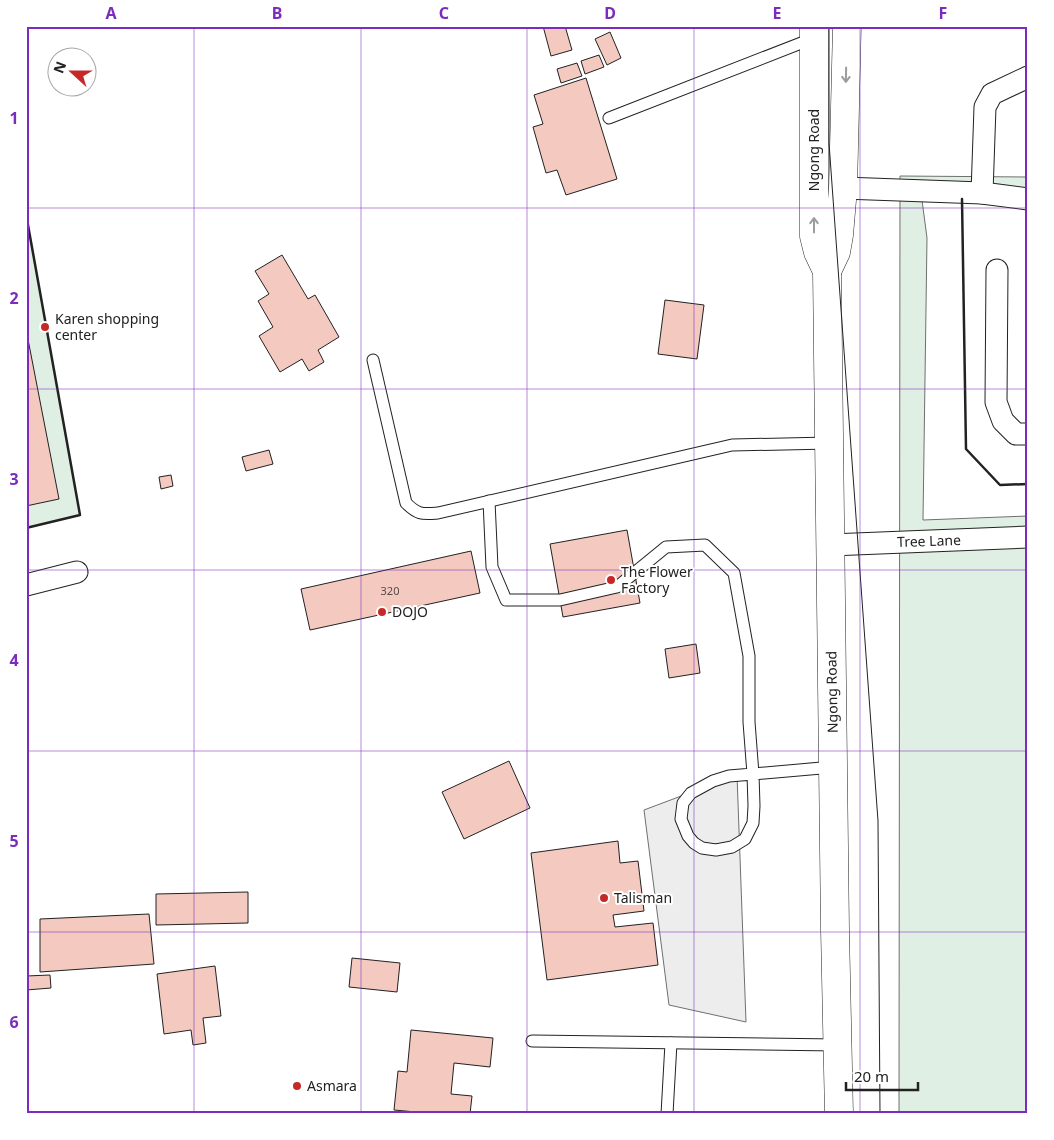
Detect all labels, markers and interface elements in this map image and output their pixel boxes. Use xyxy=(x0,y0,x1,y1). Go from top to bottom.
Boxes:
text: A xyxy=(105,2,117,24)
text: B xyxy=(272,2,282,24)
text: C xyxy=(439,2,449,24)
text: D xyxy=(604,2,616,24)
text: E xyxy=(773,2,782,24)
text: F xyxy=(939,2,947,24)
north arrow xyxy=(48,48,98,98)
text: N xyxy=(48,58,70,76)
one-way arrow xyxy=(841,67,850,83)
text: 1 xyxy=(9,107,19,129)
street label: Ngong Road xyxy=(804,109,823,191)
one-way arrow xyxy=(809,217,819,233)
text: 2 xyxy=(9,287,19,309)
place label: Karen shopping center xyxy=(55,309,159,344)
marker: Karen shopping center xyxy=(39,321,51,333)
text: 3 xyxy=(9,468,19,490)
street label: Tree Lane xyxy=(897,530,961,551)
place label: The Flower Factory xyxy=(621,562,693,597)
marker: The Flower Factory xyxy=(605,574,617,586)
house number: 320 xyxy=(381,583,399,598)
place label: DOJO xyxy=(392,602,428,621)
marker: DOJO xyxy=(376,606,388,618)
text: 4 xyxy=(9,649,19,671)
street label: Ngong Road xyxy=(821,651,842,733)
text: 5 xyxy=(9,830,19,852)
place label: Talisman xyxy=(614,888,672,907)
marker: Talisman xyxy=(598,892,610,904)
text: 6 xyxy=(9,1011,19,1033)
scale bar xyxy=(846,1060,919,1092)
text: 20 m xyxy=(854,1066,889,1086)
place label: Asmara xyxy=(307,1076,357,1095)
marker: Asmara xyxy=(291,1080,303,1092)

